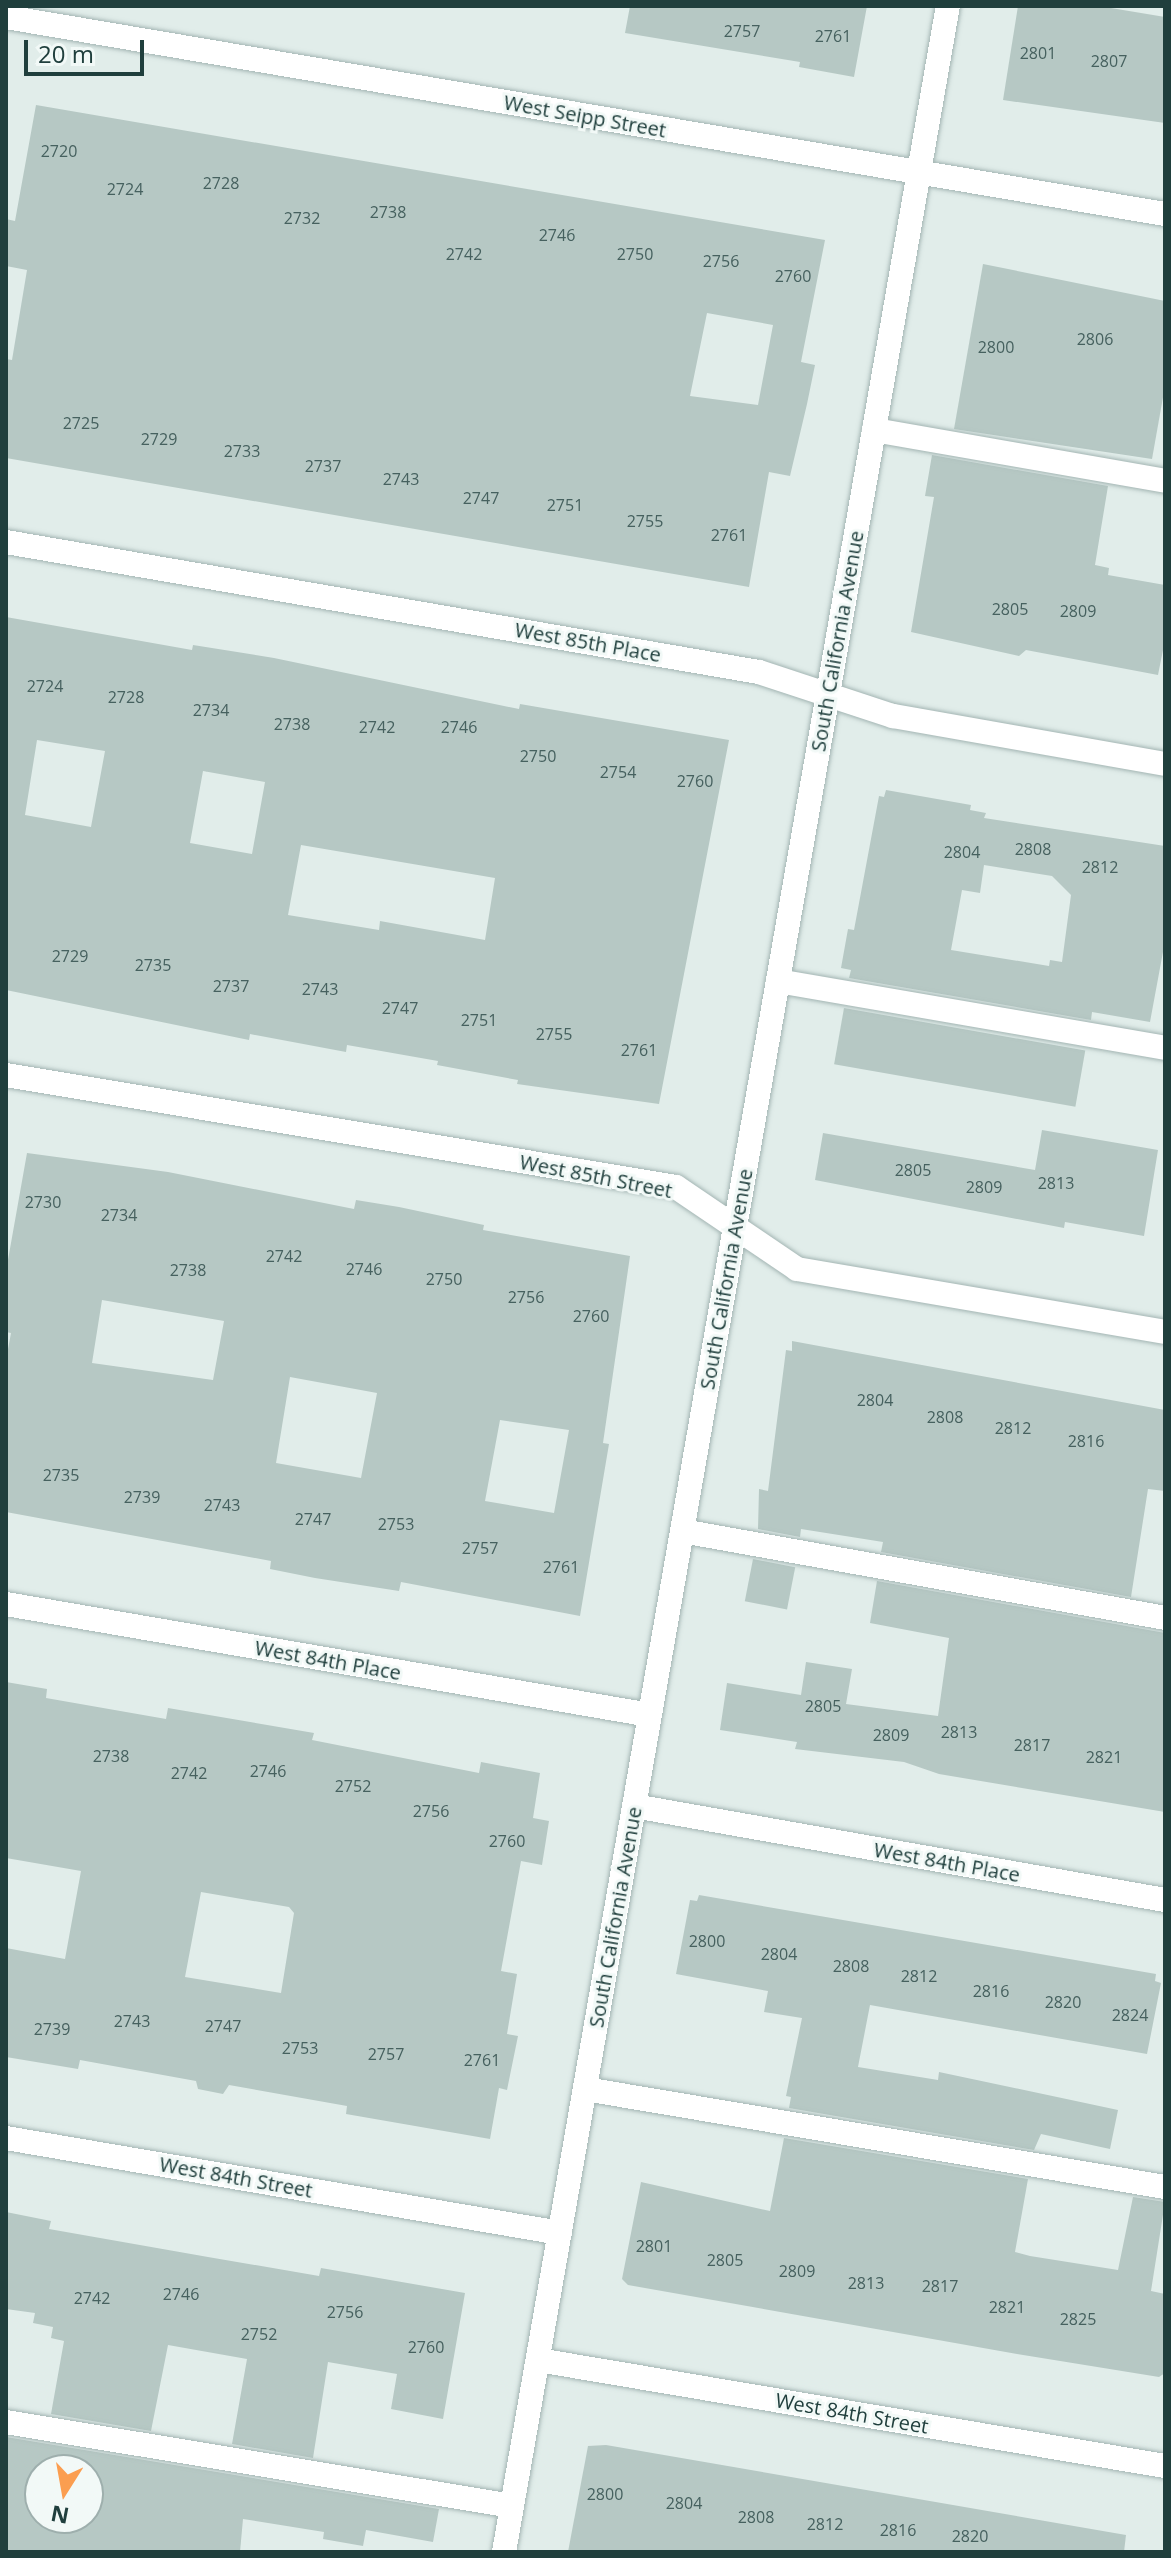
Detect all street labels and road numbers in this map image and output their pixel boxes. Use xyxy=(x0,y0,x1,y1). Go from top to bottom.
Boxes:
street label: West Seipp Street xyxy=(502,90,668,142)
street label: South California Avenue xyxy=(806,529,868,753)
street label: West 85th Place xyxy=(513,617,663,667)
street label: West 85th Street xyxy=(518,1149,674,1203)
street label: South California Avenue xyxy=(695,1167,757,1391)
street label: West 84th Place xyxy=(253,1635,403,1685)
street label: South California Avenue xyxy=(584,1805,646,2029)
street label: West 84th Place xyxy=(872,1837,1022,1887)
street label: West 84th Street xyxy=(158,2152,314,2202)
street label: West 84th Street xyxy=(774,2388,930,2438)

